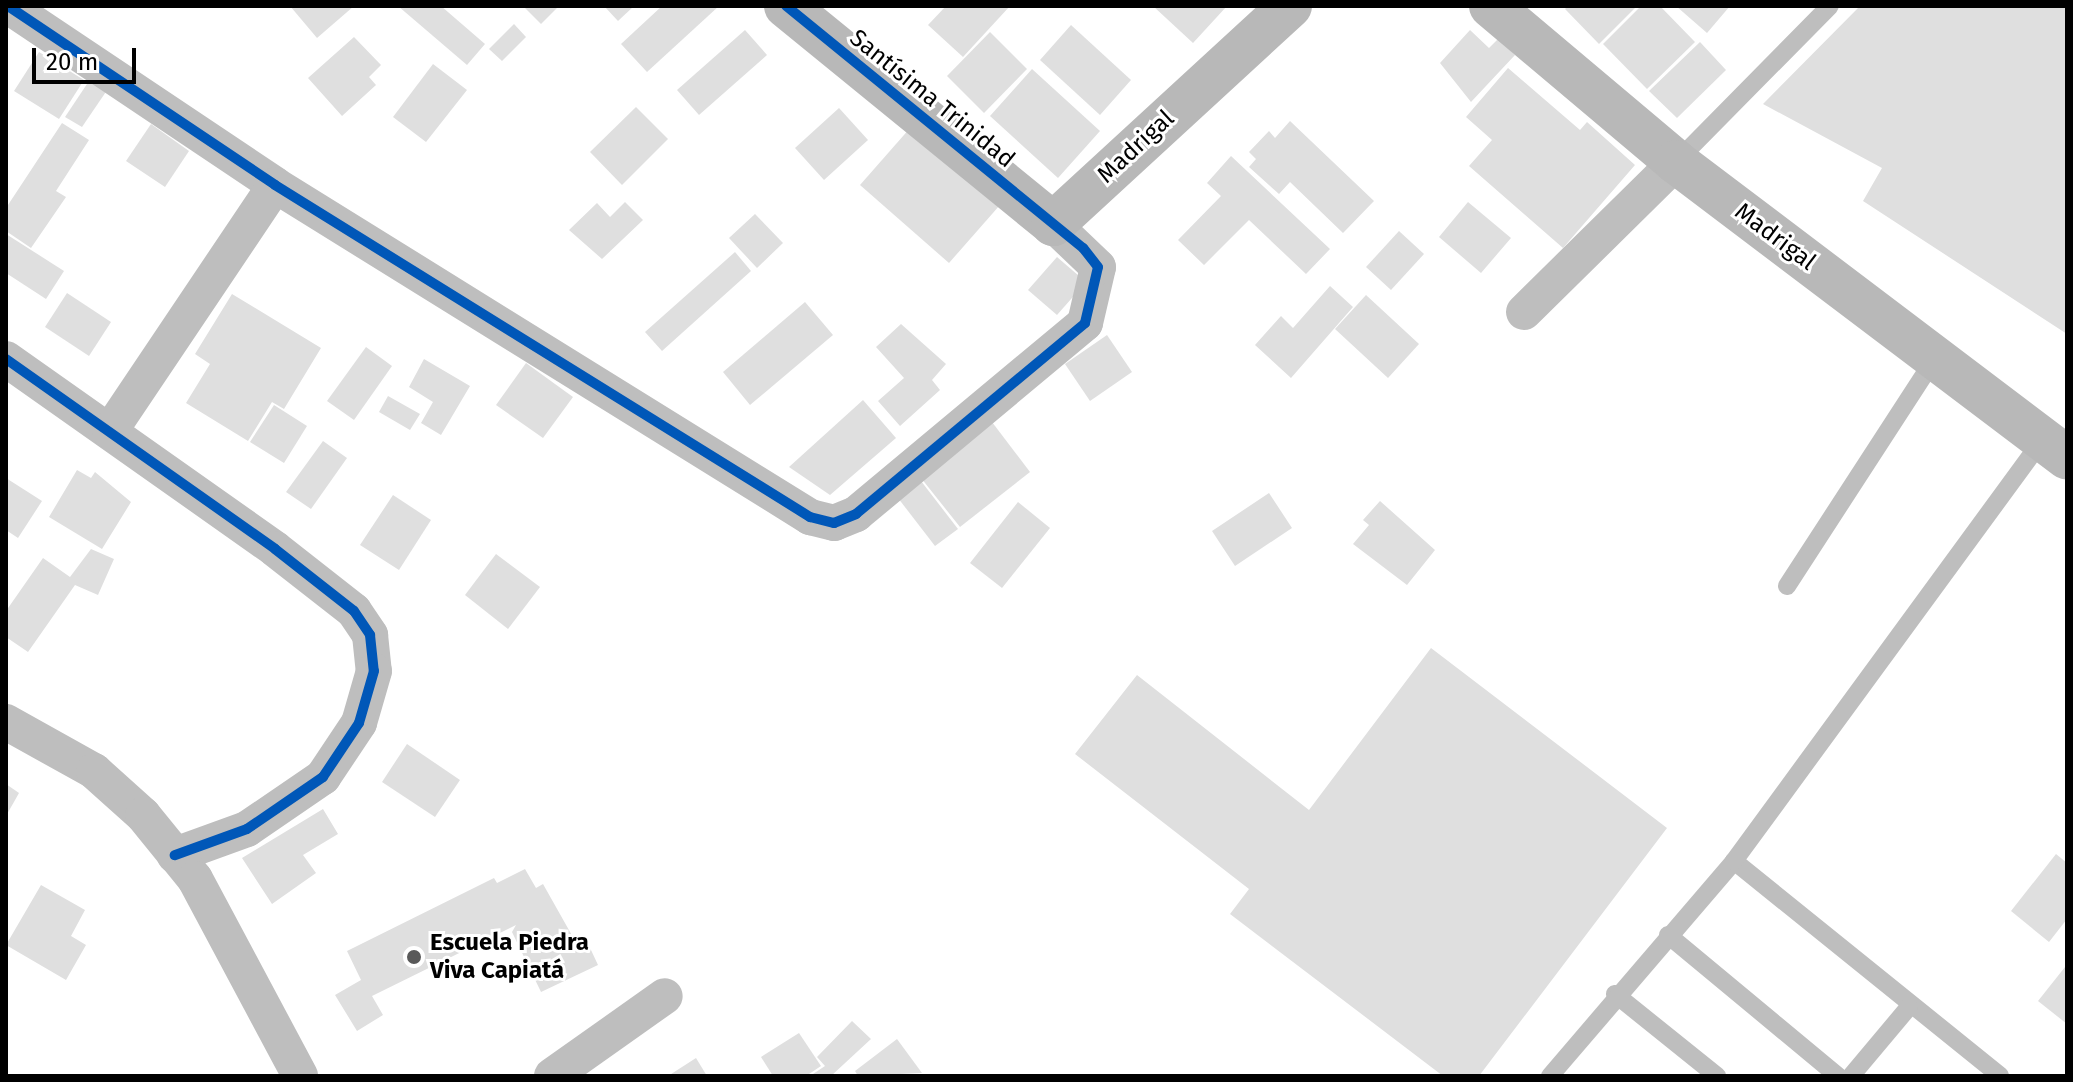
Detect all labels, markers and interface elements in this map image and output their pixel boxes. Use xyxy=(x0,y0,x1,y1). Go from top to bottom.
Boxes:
street label: Santísima Trinidad xyxy=(844,24,1020,174)
scale bar xyxy=(36,32,140,82)
text: 20 m xyxy=(46,48,98,76)
street label: Madrigal xyxy=(1092,104,1180,190)
street label: Madrigal xyxy=(1729,197,1821,277)
place label: Escuela Piedra Viva Capiatá xyxy=(430,929,589,985)
marker: Escuela Piedra Viva Capiatá xyxy=(405,948,423,966)

